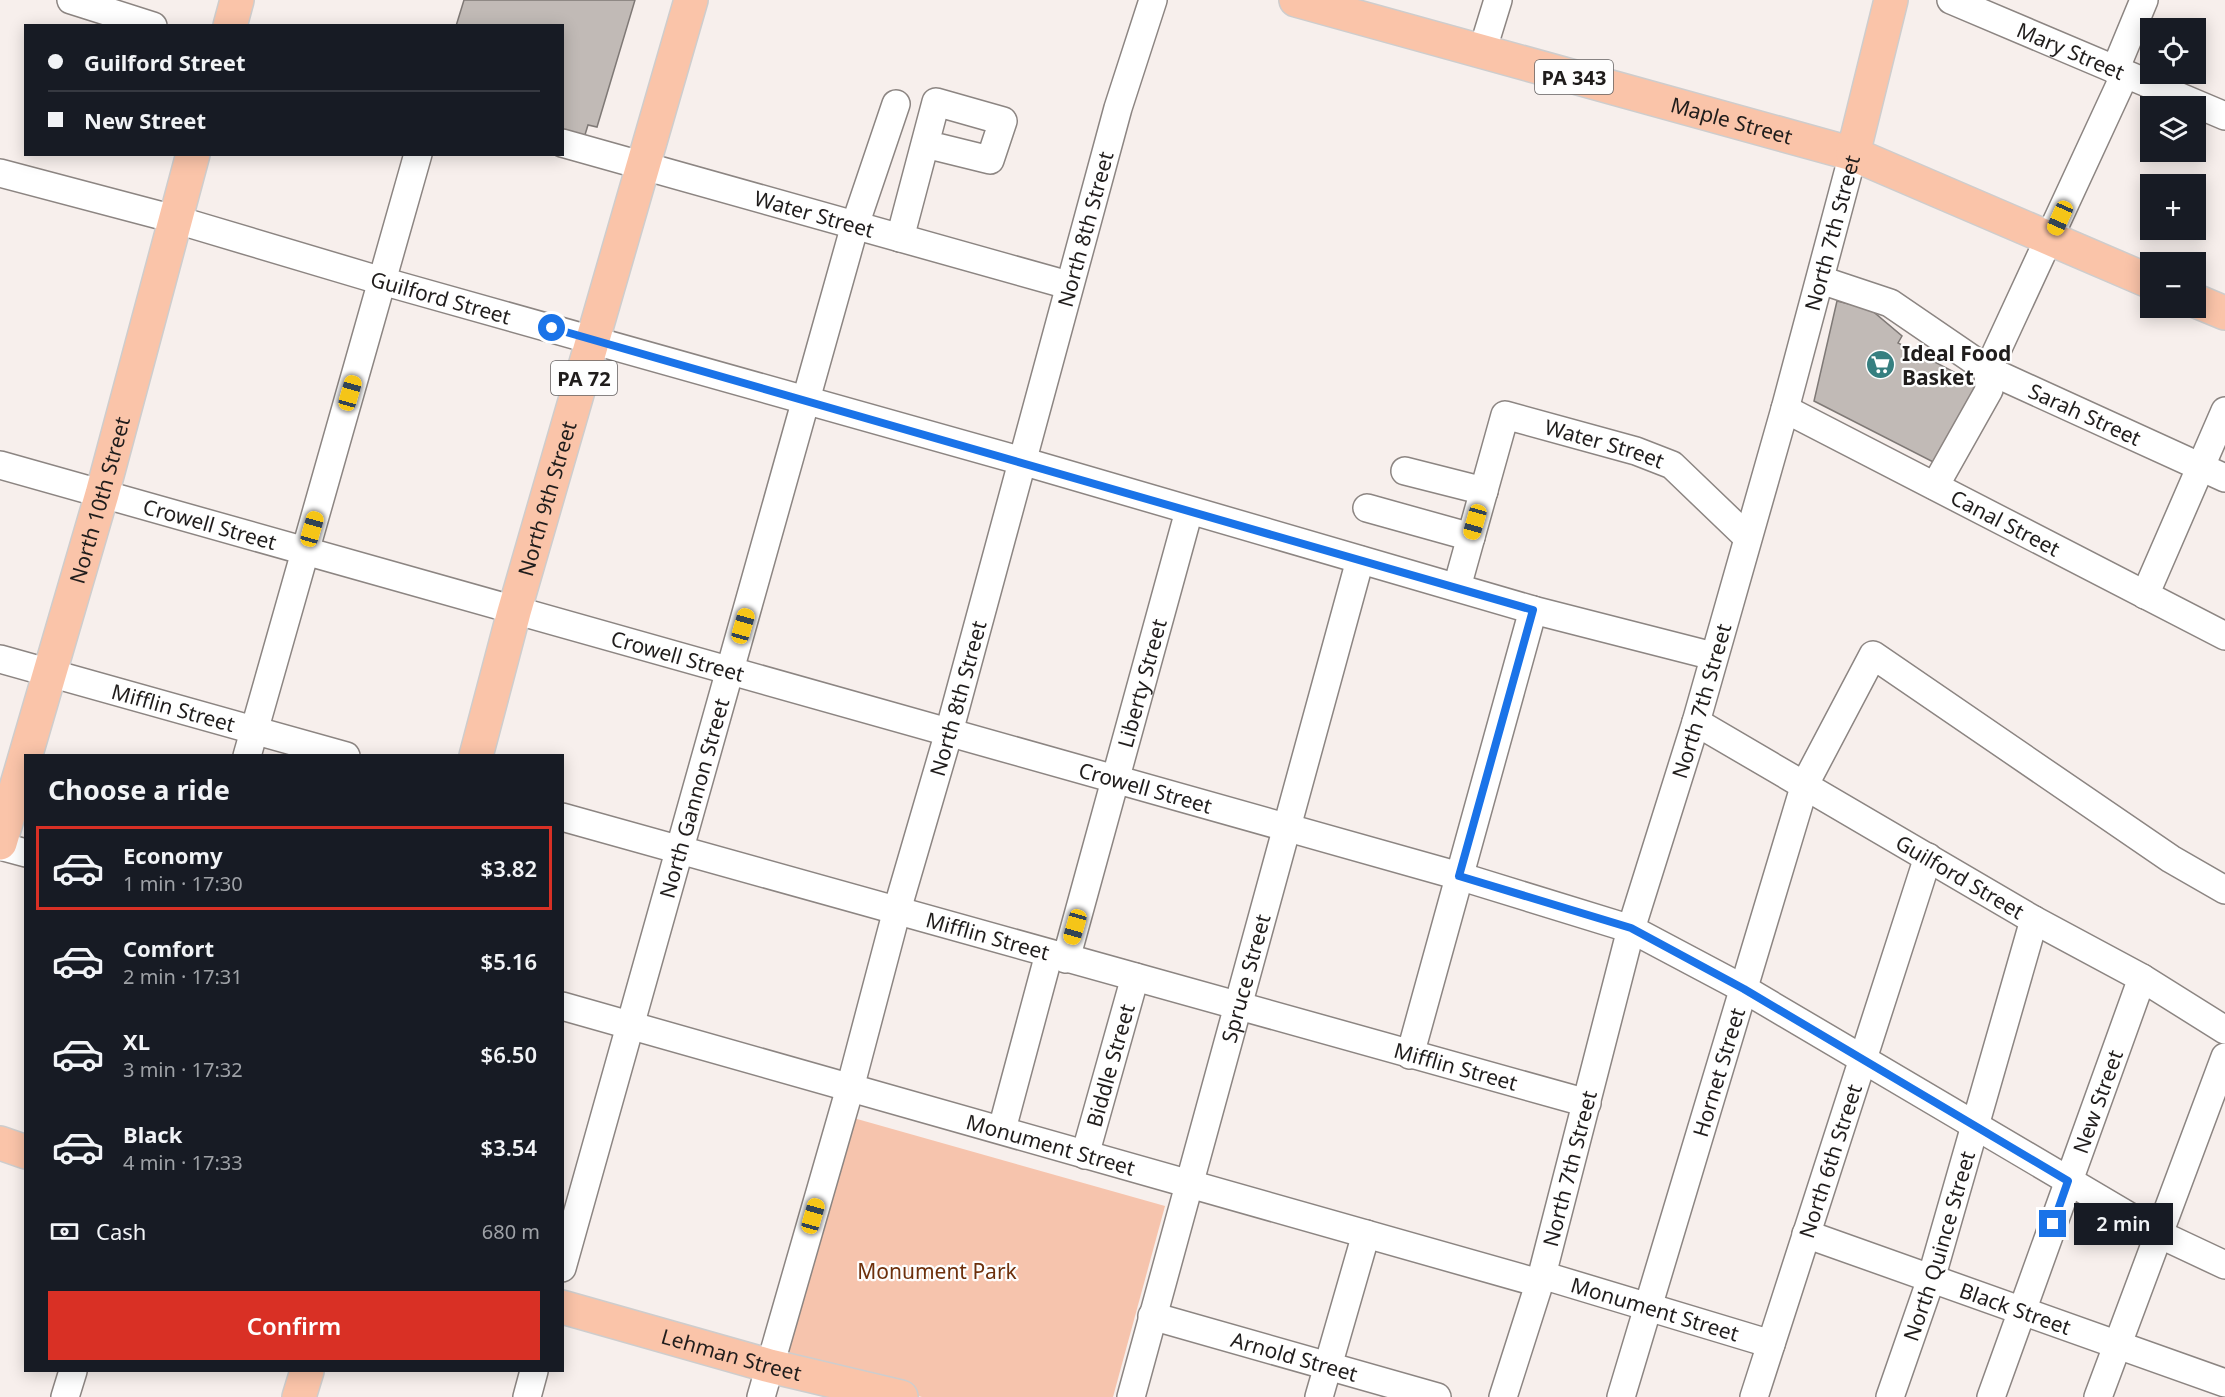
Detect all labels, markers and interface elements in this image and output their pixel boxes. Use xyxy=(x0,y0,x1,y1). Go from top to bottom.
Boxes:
street label: Mary Street xyxy=(2013,15,2129,86)
map controls xyxy=(2140,18,2206,318)
button: locate xyxy=(2140,18,2206,84)
text: Guilford Street xyxy=(84,47,246,77)
road number: PA 343 xyxy=(1535,60,1613,94)
street label: Maple Street xyxy=(1668,90,1796,151)
button: layers xyxy=(2140,96,2206,162)
text: New Street xyxy=(84,105,206,135)
street label: North 8th Street xyxy=(1051,148,1120,310)
street label: North 7th Street xyxy=(1798,151,1866,314)
button: + xyxy=(2140,174,2206,240)
street label: Water Street xyxy=(751,184,878,244)
car xyxy=(2044,198,2076,238)
button: − xyxy=(2140,252,2206,318)
street label: Guilford Street xyxy=(367,264,514,331)
route start xyxy=(538,314,565,341)
place label: Ideal Food Basket xyxy=(1902,339,2011,391)
supermarket icon: Ideal Food Basket xyxy=(1865,349,1897,381)
road number: PA 72 xyxy=(551,361,617,395)
car xyxy=(336,373,364,413)
street label: Sarah Street xyxy=(2024,376,2146,452)
street label: North 10th Street xyxy=(63,413,136,587)
street label: Water Street xyxy=(1542,413,1669,475)
street label: North 9th Street xyxy=(511,417,583,579)
street label: Canal Street xyxy=(1946,483,2065,563)
street label: Crowell Street xyxy=(140,492,280,556)
car xyxy=(1461,502,1489,542)
car xyxy=(298,509,326,549)
car xyxy=(729,606,757,646)
street label: Liberty Street xyxy=(1111,615,1173,751)
street label: North 8th Street xyxy=(923,617,993,779)
street label: North 7th Street xyxy=(1665,620,1737,782)
street label: Crowell Street xyxy=(608,624,748,688)
street label: Mifflin Street xyxy=(108,677,239,738)
street label: North Gannon Street xyxy=(653,695,735,901)
street label: Crowell Street xyxy=(1076,756,1216,820)
text: Choose a ride xyxy=(48,771,230,808)
street label: Guilford Street xyxy=(1891,828,2030,925)
text: Economy xyxy=(123,840,222,870)
icon: car xyxy=(51,841,105,895)
text: $3.82 xyxy=(481,853,537,883)
text: 1 min · 17:30 xyxy=(123,870,243,897)
street label: Mifflin Street xyxy=(923,905,1053,966)
car xyxy=(1061,907,1089,947)
street label: Spruce Street xyxy=(1215,911,1277,1046)
text: Comfort xyxy=(123,933,214,963)
icon: car xyxy=(51,934,105,988)
text: $5.16 xyxy=(481,946,537,976)
text: 2 min · 17:31 xyxy=(123,963,243,990)
street label: Biddle Street xyxy=(1080,1000,1141,1130)
street label: Hornet Street xyxy=(1686,1004,1751,1140)
text: XL xyxy=(123,1026,150,1056)
icon: car xyxy=(51,1027,105,1081)
street label: Mifflin Street xyxy=(1391,1036,1521,1097)
text: $6.50 xyxy=(481,1039,537,1069)
street label: New Street xyxy=(2066,1046,2129,1157)
text: 3 min · 17:32 xyxy=(123,1056,243,1083)
street label: North 6th Street xyxy=(1792,1080,1868,1241)
street label: North 7th Street xyxy=(1536,1087,1603,1250)
street label: Monument Street xyxy=(963,1107,1139,1182)
text: Black xyxy=(123,1119,182,1149)
icon: car xyxy=(51,1120,105,1174)
text: $3.54 xyxy=(481,1132,537,1162)
street label: North Quince Street xyxy=(1897,1147,1981,1345)
text: 4 min · 17:33 xyxy=(123,1149,243,1176)
car xyxy=(799,1196,827,1236)
callout: 2 min xyxy=(2074,1203,2173,1245)
route end xyxy=(2039,1210,2066,1237)
text: 2 min xyxy=(2096,1210,2151,1237)
icon: cash xyxy=(48,1215,81,1248)
text: Cash xyxy=(96,1216,146,1246)
text: 680 m xyxy=(482,1218,540,1245)
park label: Monument Park xyxy=(857,1257,1018,1285)
street label: Monument Street xyxy=(1568,1271,1743,1348)
street label: Black Street xyxy=(1956,1276,2075,1341)
button: Confirm xyxy=(48,1291,540,1360)
street label: Lehman Street xyxy=(658,1322,805,1387)
street label: Arnold Street xyxy=(1228,1325,1361,1388)

